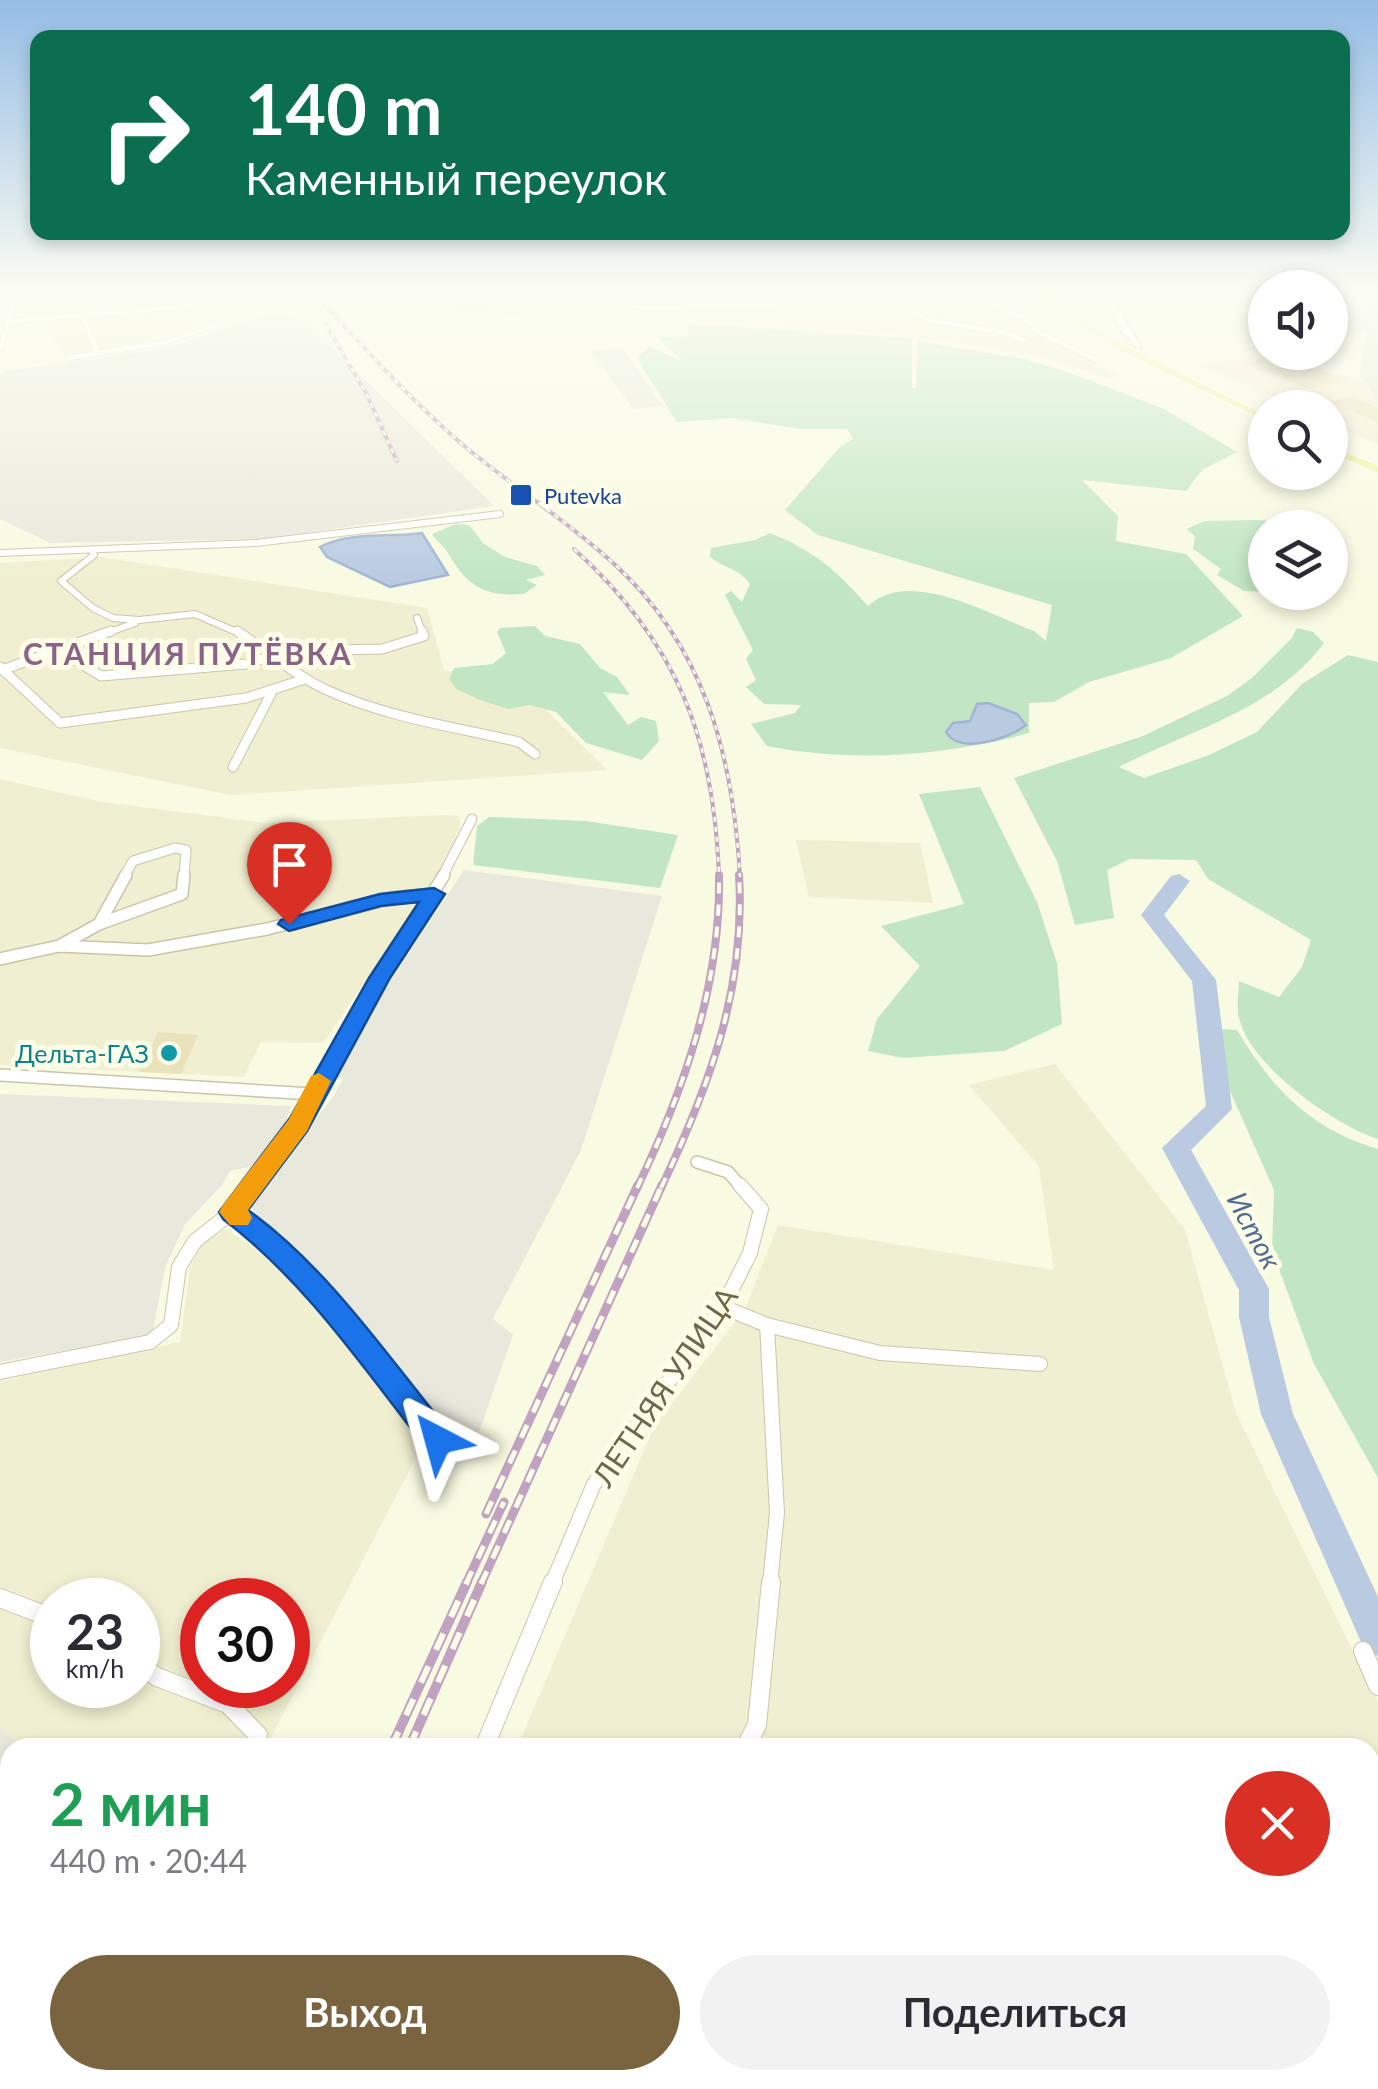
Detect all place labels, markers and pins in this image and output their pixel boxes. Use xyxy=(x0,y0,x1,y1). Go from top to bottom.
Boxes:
marker: Putevka xyxy=(508,482,534,508)
place label: Putevka xyxy=(544,482,622,509)
pin xyxy=(247,822,332,925)
place label: Дельта-ГАЗ xyxy=(15,1038,149,1068)
marker: Дельта-ГАЗ xyxy=(158,1042,180,1064)

